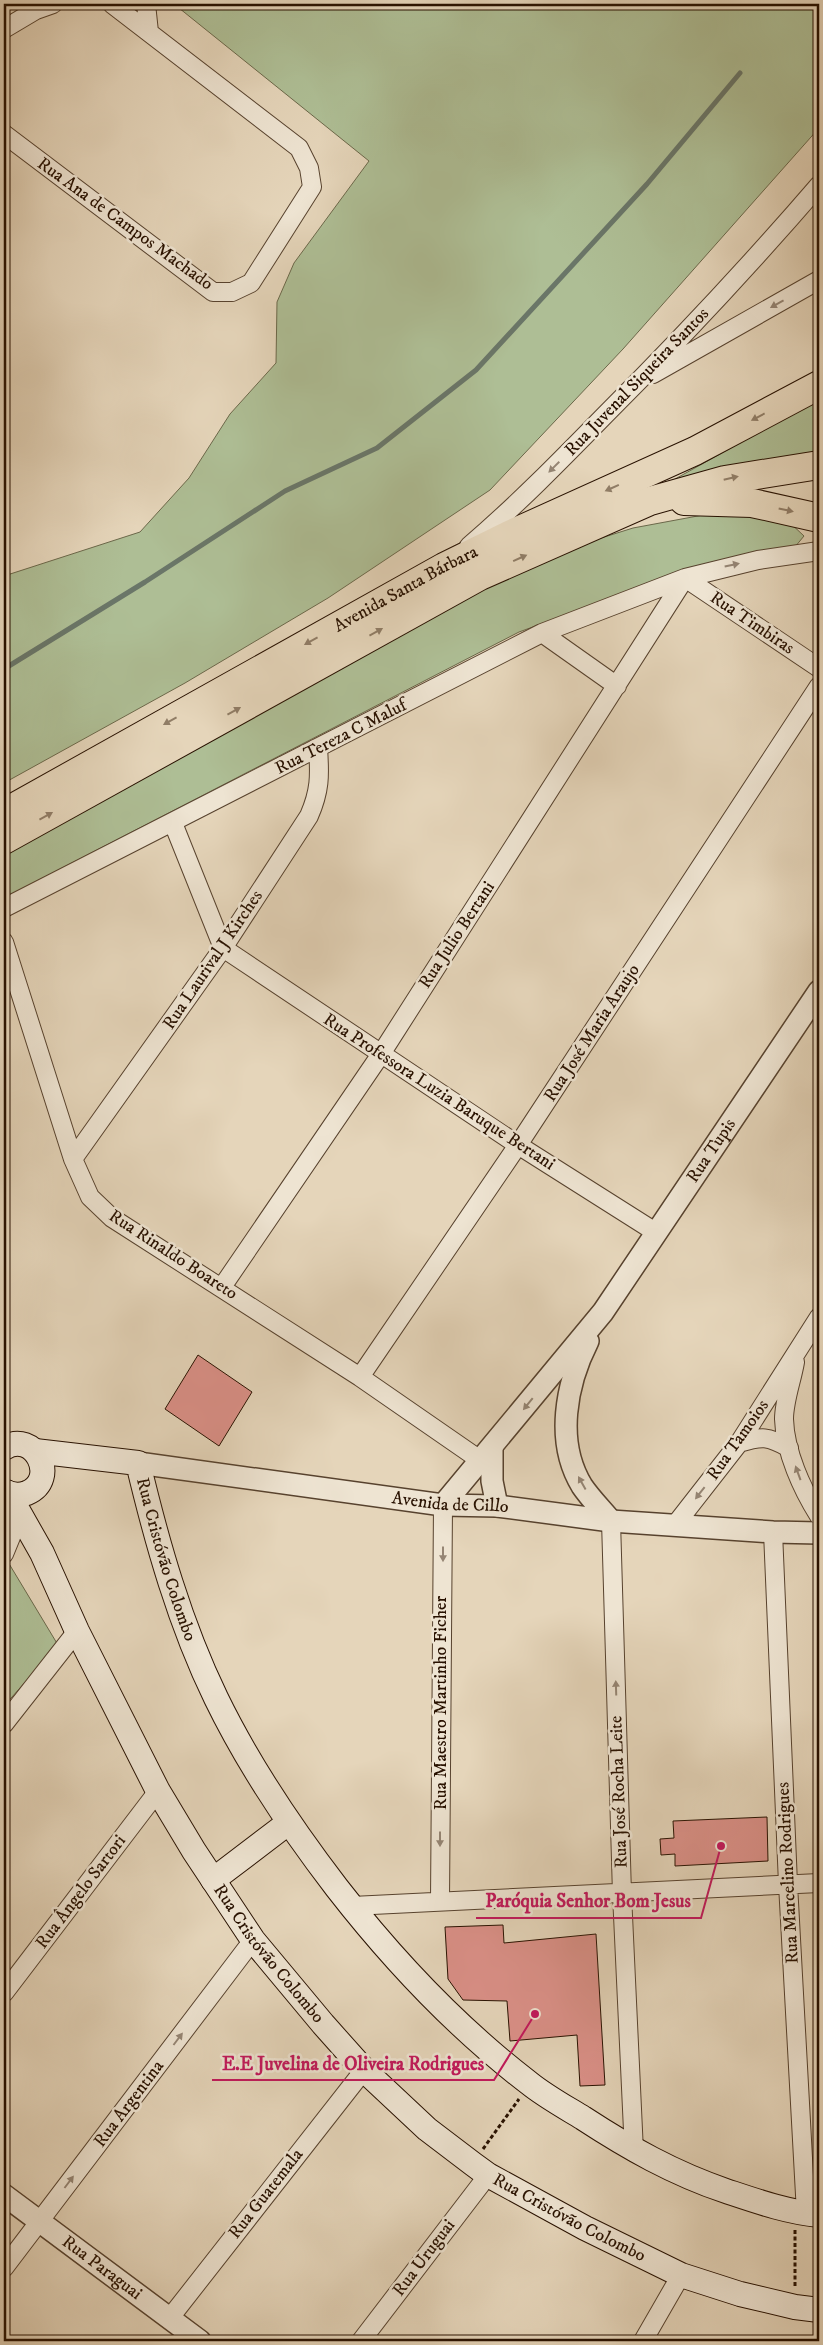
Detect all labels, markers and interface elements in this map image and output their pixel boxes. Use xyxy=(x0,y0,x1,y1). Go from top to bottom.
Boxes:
street label: Rua Ana de Campos Machado xyxy=(33,153,218,295)
one-way arrow xyxy=(769,300,784,308)
street label: Rua Juvenal Siqueira Santos xyxy=(560,303,714,461)
one-way arrow xyxy=(750,413,765,421)
one-way arrow xyxy=(548,461,560,473)
one-way arrow xyxy=(723,474,739,482)
one-way arrow xyxy=(605,485,619,493)
one-way arrow xyxy=(778,506,793,514)
street label: Avenida Santa Bárbara xyxy=(330,541,482,637)
one-way arrow xyxy=(513,554,527,562)
one-way arrow xyxy=(724,561,739,569)
street label: Rua Timbiras xyxy=(706,587,798,659)
one-way arrow xyxy=(368,628,383,636)
one-way arrow xyxy=(304,637,318,646)
street label: Rua Tereza C Maluf xyxy=(272,693,413,780)
one-way arrow xyxy=(227,707,241,716)
one-way arrow xyxy=(163,717,176,726)
one-way arrow xyxy=(40,812,53,821)
street label: Rua Julio Bertani xyxy=(414,877,500,993)
street label: Rua Laurival J Kirches xyxy=(158,886,268,1034)
street label: Rua José Maria Araujo xyxy=(539,960,645,1106)
street label: Rua Professora Luzia Baruque Bertani xyxy=(319,1009,559,1175)
street label: Rua Tupis xyxy=(682,1114,741,1187)
street label: Rua Rinaldo Boareto xyxy=(104,1205,242,1305)
street label: Rua Tamoios xyxy=(702,1395,774,1485)
one-way arrow xyxy=(523,1397,534,1410)
one-way arrow xyxy=(794,1465,801,1480)
street label: Rua Cristóvão Colombo xyxy=(131,1475,201,1644)
one-way arrow xyxy=(577,1476,586,1490)
one-way arrow xyxy=(694,1486,705,1499)
street label: Avenida de Cillo xyxy=(390,1487,510,1518)
one-way arrow xyxy=(439,1546,447,1562)
street label: Rua Maestro Martinho Ficher xyxy=(430,1596,452,1810)
one-way arrow xyxy=(612,1680,620,1696)
street label: Rua José Rocha Leite xyxy=(605,1715,633,1869)
street label: Rua Marcelino Rodrigues xyxy=(772,1782,804,1964)
street label: Rua Ângelo Sartori xyxy=(30,1830,131,1953)
one-way arrow xyxy=(436,1831,444,1847)
street label: Rua Cristóvão Colombo xyxy=(208,1880,329,2028)
callout: Paróquia Senhor Bom Jesus xyxy=(476,1884,701,1918)
text: Paróquia Senhor Bom Jesus xyxy=(485,1890,691,1914)
one-way arrow xyxy=(173,2032,183,2046)
callout: E.E Juvelina de Oliveira Rodrigues xyxy=(212,2046,494,2080)
text: E.E Juvelina de Oliveira Rodrigues xyxy=(222,2053,485,2076)
street label: Rua Argentina xyxy=(89,2056,169,2152)
street label: Rua Guatemala xyxy=(224,2144,308,2244)
street label: Rua Cristóvão Colombo xyxy=(489,2169,649,2267)
one-way arrow xyxy=(64,2175,74,2189)
street label: Rua Uruguai xyxy=(388,2215,460,2301)
street label: Rua Paraguai xyxy=(57,2231,146,2305)

